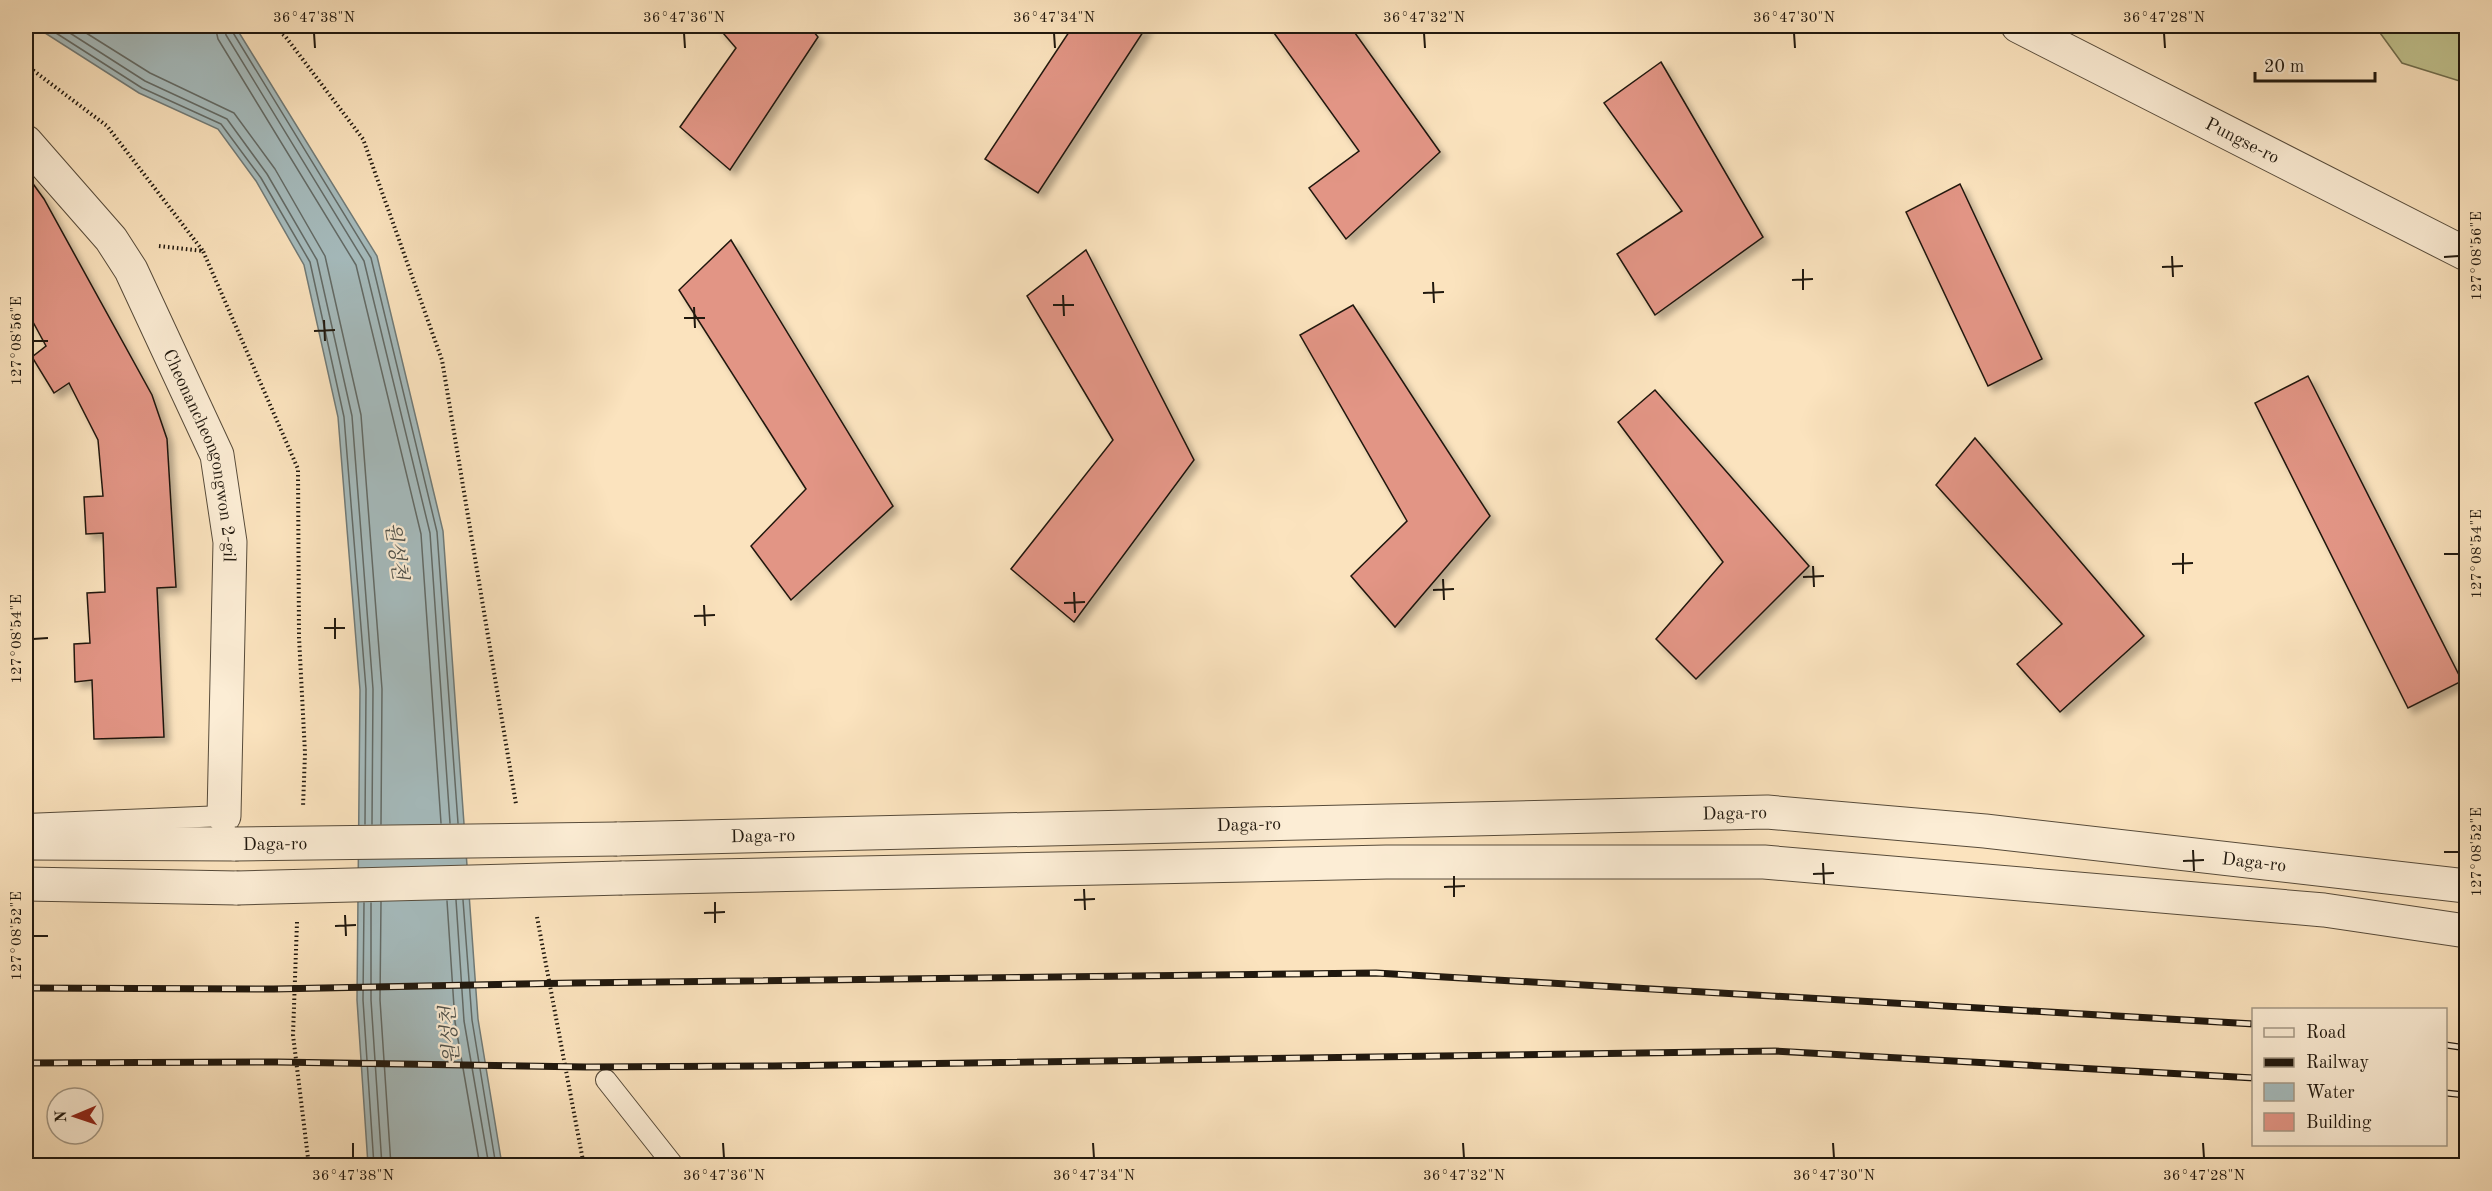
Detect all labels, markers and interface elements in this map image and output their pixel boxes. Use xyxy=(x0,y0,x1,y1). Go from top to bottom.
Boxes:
text: 36°47'38"N xyxy=(273,11,355,26)
text: 36°47'36"N xyxy=(643,11,725,26)
text: 36°47'34"N xyxy=(1013,11,1095,26)
text: 36°47'32"N xyxy=(1383,11,1465,26)
text: 36°47'30"N xyxy=(1753,11,1835,26)
text: 36°47'28"N xyxy=(2123,11,2205,26)
scale bar xyxy=(2255,45,2375,83)
text: 20 m xyxy=(2264,58,2304,76)
street label: Pungse-ro xyxy=(2202,115,2282,167)
text: 127°08'56"E xyxy=(2470,211,2485,301)
text: 127°08'56"E xyxy=(10,296,25,386)
street label: Cheonancheongongwon 2-gil xyxy=(159,347,238,562)
text: 127°08'54"E xyxy=(2470,509,2485,599)
water label: 원성천 xyxy=(381,521,412,583)
text: 127°08'54"E xyxy=(10,594,25,684)
street label: Daga-ro xyxy=(1702,804,1767,824)
text: 127°08'52"E xyxy=(2470,807,2485,897)
street label: Daga-ro xyxy=(1216,815,1281,835)
street label: Daga-ro xyxy=(730,827,796,846)
street label: Daga-ro xyxy=(243,835,307,854)
street label: Daga-ro xyxy=(2221,850,2287,875)
text: 127°08'52"E xyxy=(10,891,25,981)
water label: 원성천 xyxy=(435,1003,463,1065)
legend xyxy=(2252,1008,2447,1146)
text: Road xyxy=(2306,1024,2346,1042)
text: Railway xyxy=(2306,1054,2369,1072)
text: Water xyxy=(2306,1084,2355,1102)
north arrow xyxy=(45,1086,105,1146)
text: N xyxy=(54,1109,70,1123)
text: Building xyxy=(2306,1114,2372,1132)
text: 36°47'38"N xyxy=(312,1169,394,1184)
text: 36°47'36"N xyxy=(683,1169,765,1184)
text: 36°47'34"N xyxy=(1053,1169,1135,1184)
text: 36°47'32"N xyxy=(1423,1169,1505,1184)
text: 36°47'30"N xyxy=(1793,1169,1875,1184)
text: 36°47'28"N xyxy=(2163,1169,2245,1184)

